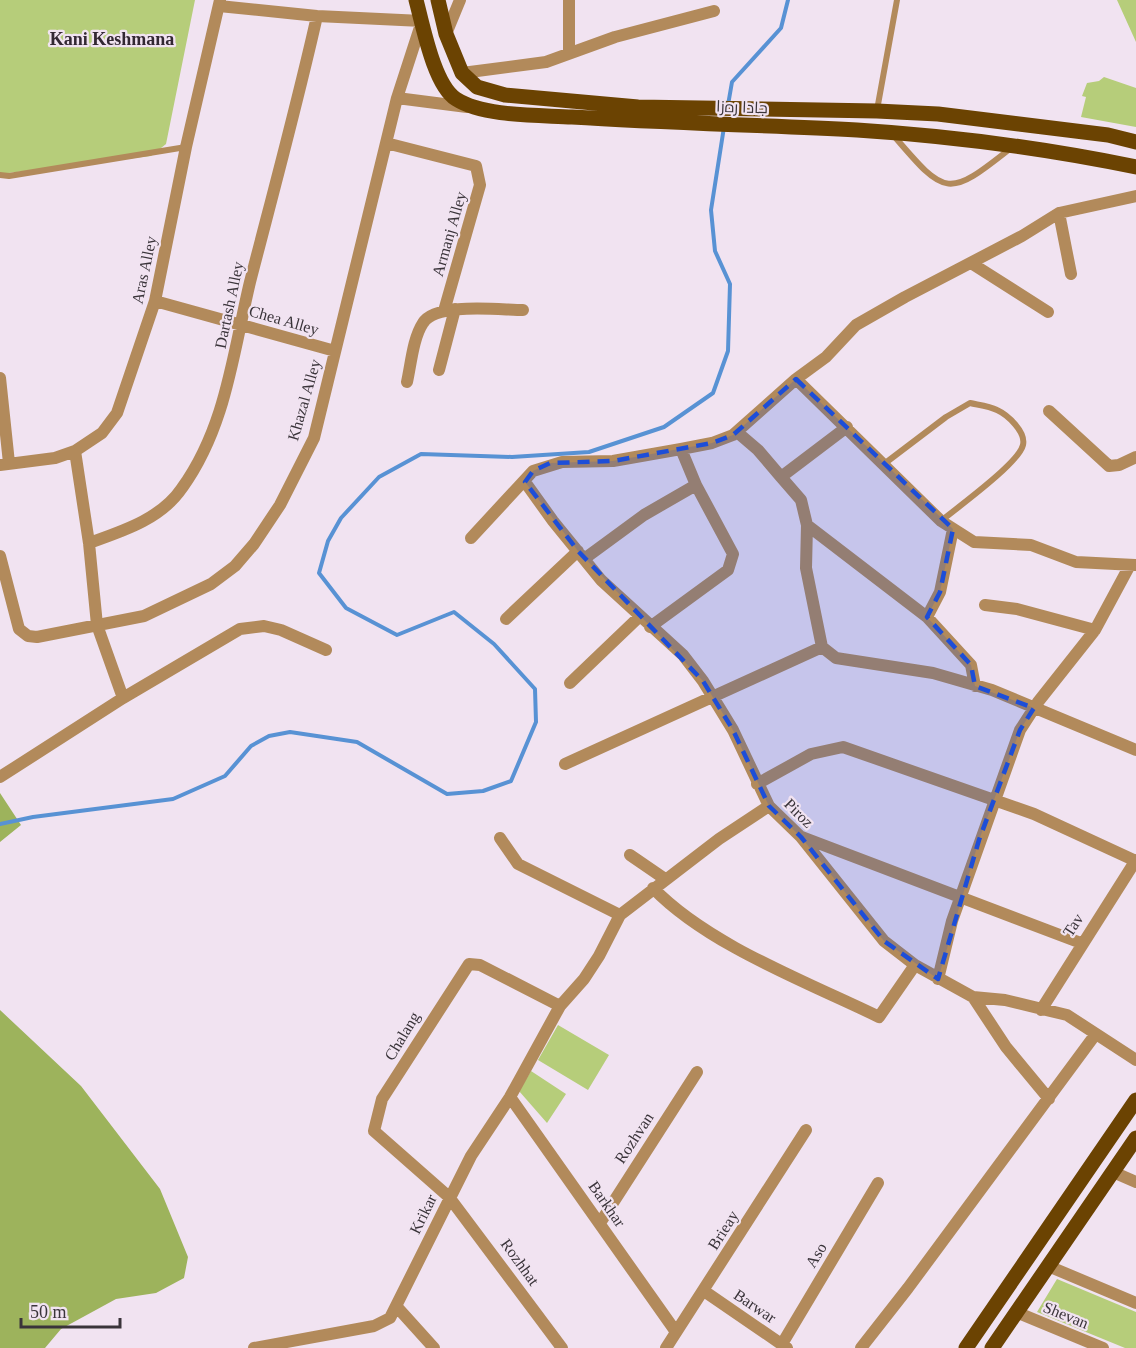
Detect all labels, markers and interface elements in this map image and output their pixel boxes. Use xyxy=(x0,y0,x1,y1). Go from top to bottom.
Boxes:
district label: Kani Keshmana xyxy=(50,29,174,49)
street label: جادا ره‌زا xyxy=(716,98,768,117)
street label: Armanj Alley xyxy=(429,190,470,279)
street label: Aras Alley xyxy=(129,235,160,306)
street label: Dartash Alley xyxy=(211,260,247,350)
street label: Chea Alley xyxy=(247,302,321,339)
street label: Khazal Alley xyxy=(284,357,325,443)
street label: Piroz xyxy=(781,795,817,831)
street label: Tav xyxy=(1059,910,1087,940)
street label: Chalang xyxy=(381,1009,424,1064)
street label: Rozhvan xyxy=(611,1110,657,1166)
street label: Barkhar xyxy=(585,1178,629,1231)
street label: Krikar xyxy=(406,1191,440,1236)
street label: Brieay xyxy=(704,1207,742,1253)
street label: Rozhhat xyxy=(497,1235,543,1289)
street label: Aso xyxy=(802,1240,830,1270)
street label: Barwar xyxy=(731,1286,780,1327)
scale bar xyxy=(21,1291,120,1329)
street label: Shevan xyxy=(1041,1298,1091,1332)
text: 50 m xyxy=(30,1302,67,1322)

